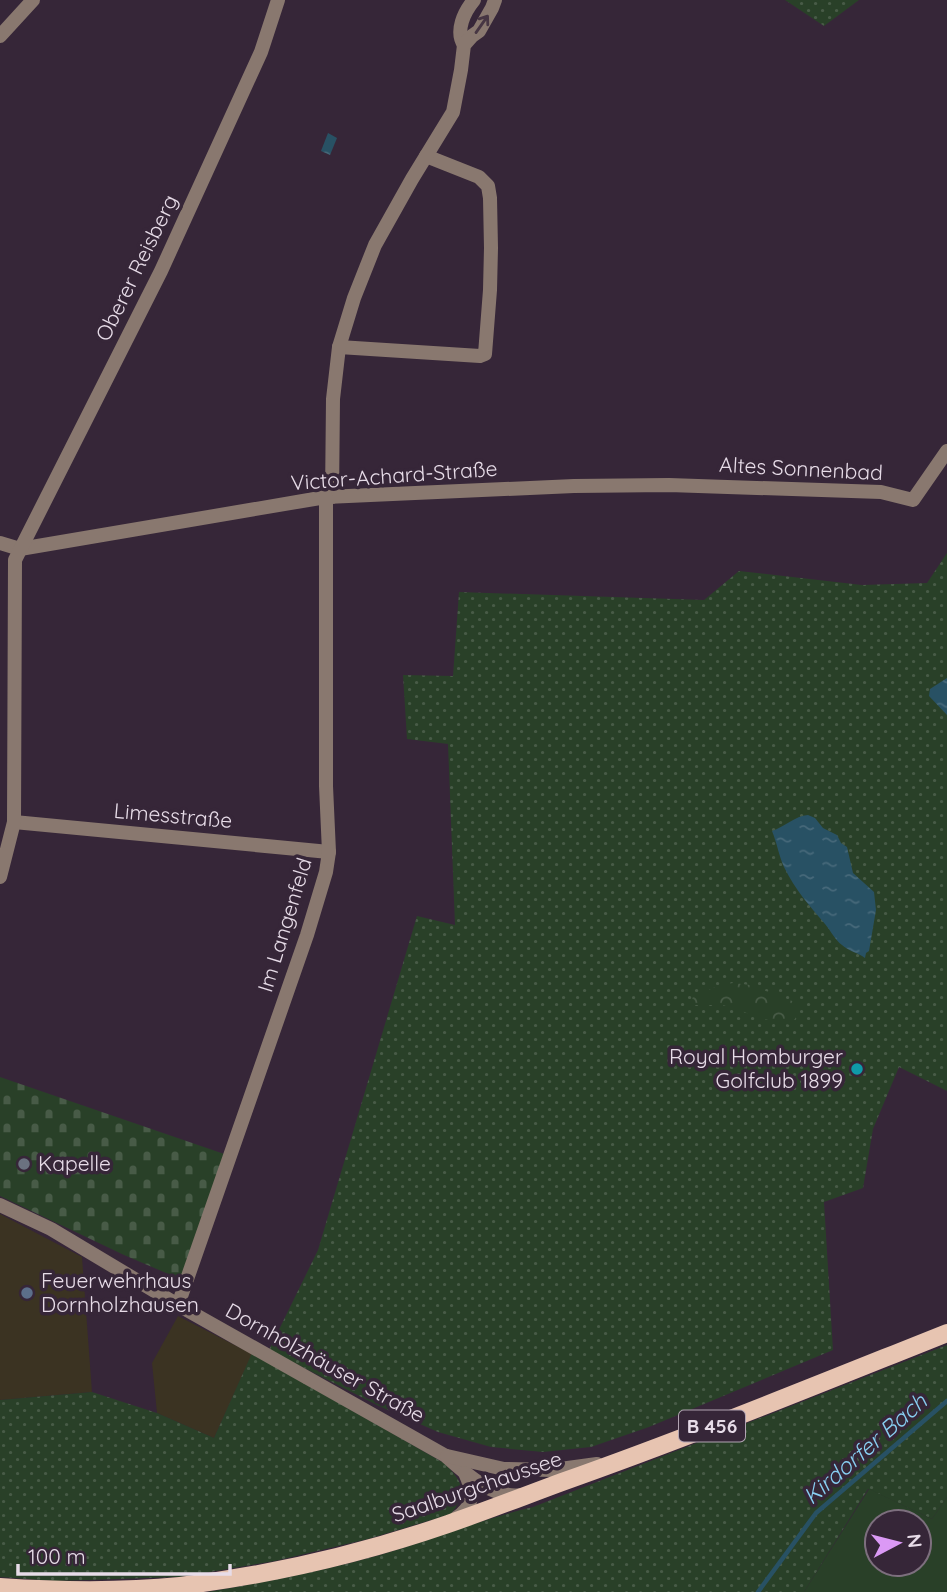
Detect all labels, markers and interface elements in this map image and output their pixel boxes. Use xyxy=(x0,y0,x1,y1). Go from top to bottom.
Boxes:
one-way arrow xyxy=(475,15,489,34)
street label: Oberer Reisberg xyxy=(89,190,183,345)
street label: Altes Sonnenbad xyxy=(719,451,884,485)
street label: Victor-Achard-Straße xyxy=(290,455,498,495)
street label: Limesstraße xyxy=(113,797,233,833)
street label: Im Langenfeld xyxy=(251,855,317,995)
place label: Royal Homburger Golfclub 1899 xyxy=(669,1043,843,1093)
marker: Royal Homburger Golfclub 1899 xyxy=(849,1061,865,1077)
place label: Kapelle xyxy=(38,1150,111,1176)
marker: Kapelle xyxy=(16,1156,32,1172)
place label: Feuerwehrhaus Dornholzhausen xyxy=(41,1267,199,1317)
marker: Feuerwehrhaus Dornholzhausen xyxy=(19,1285,35,1301)
street label: Dornholzhäuser Straße xyxy=(221,1297,430,1428)
water label: Kirdorfer Bach xyxy=(797,1386,933,1510)
road number: B 456 xyxy=(679,1410,745,1442)
street label: Saalburgchaussee xyxy=(388,1445,565,1527)
north arrow xyxy=(863,1508,933,1578)
scale bar xyxy=(18,1532,229,1576)
text: N xyxy=(902,1533,928,1549)
text: 100 m xyxy=(28,1543,86,1569)

